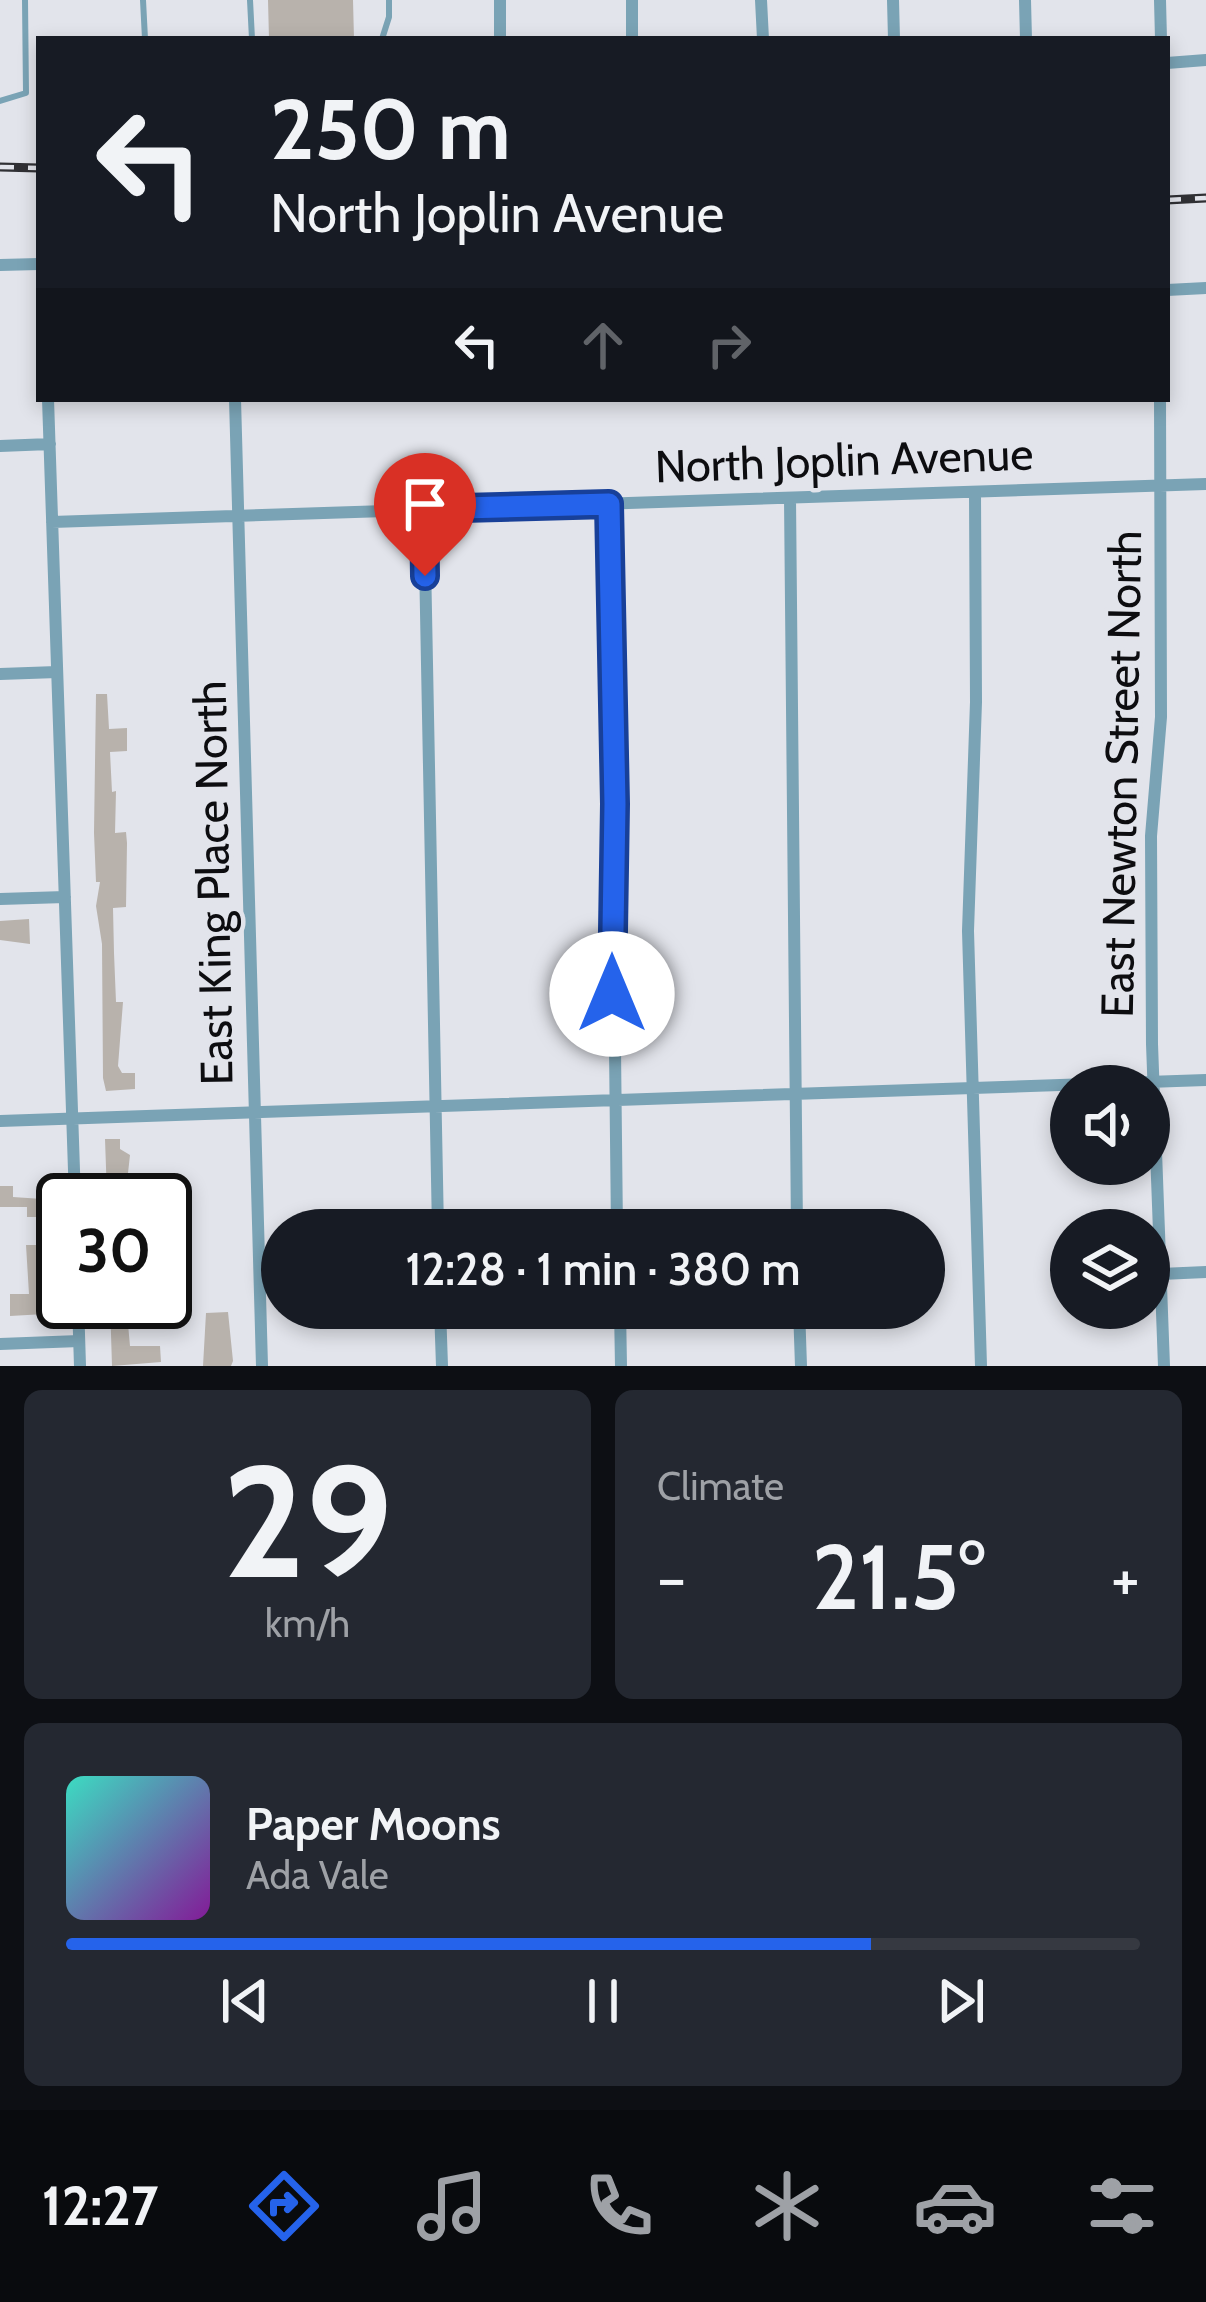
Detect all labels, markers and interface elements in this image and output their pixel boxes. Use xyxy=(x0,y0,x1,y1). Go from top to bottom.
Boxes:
text: 250 m xyxy=(270,78,511,180)
icon: left xyxy=(72,84,228,240)
text: North Joplin Avenue xyxy=(270,180,724,246)
icon: left xyxy=(444,312,510,378)
icon: ahead xyxy=(570,312,636,378)
icon: right xyxy=(696,312,762,378)
street label: North Joplin Avenue xyxy=(654,426,1034,494)
pin xyxy=(374,453,476,576)
icon: arrive xyxy=(392,471,458,537)
street label: East Newton Street North xyxy=(1090,530,1152,1018)
street label: East King Place North xyxy=(182,680,244,1086)
position arrow xyxy=(549,931,675,1057)
map controls xyxy=(1050,1065,1170,1329)
button: sound xyxy=(1050,1065,1170,1185)
speed limit sign: 30 xyxy=(36,1173,192,1329)
button: layers xyxy=(1050,1209,1170,1329)
text: 12:28 · 1 min · 380 m xyxy=(406,1242,800,1296)
text: 29 xyxy=(222,1426,393,1616)
text: Climate xyxy=(657,1462,784,1510)
text: 21.5° xyxy=(812,1522,985,1632)
text: − xyxy=(657,1537,686,1618)
text: + xyxy=(1111,1537,1140,1618)
text: km/h xyxy=(265,1599,350,1647)
text: Paper Moons xyxy=(246,1797,501,1851)
text: Ada Vale xyxy=(246,1851,389,1899)
icon: previous xyxy=(212,1968,278,2034)
icon: pause xyxy=(570,1968,636,2034)
icon: next xyxy=(928,1968,994,2034)
icon: directions xyxy=(242,2164,326,2248)
icon: music xyxy=(410,2164,494,2248)
icon: phone xyxy=(577,2164,661,2248)
icon: climate xyxy=(745,2164,829,2248)
icon: car xyxy=(913,2164,997,2248)
icon: filters xyxy=(1080,2164,1164,2248)
text: 12:27 xyxy=(42,2173,158,2239)

